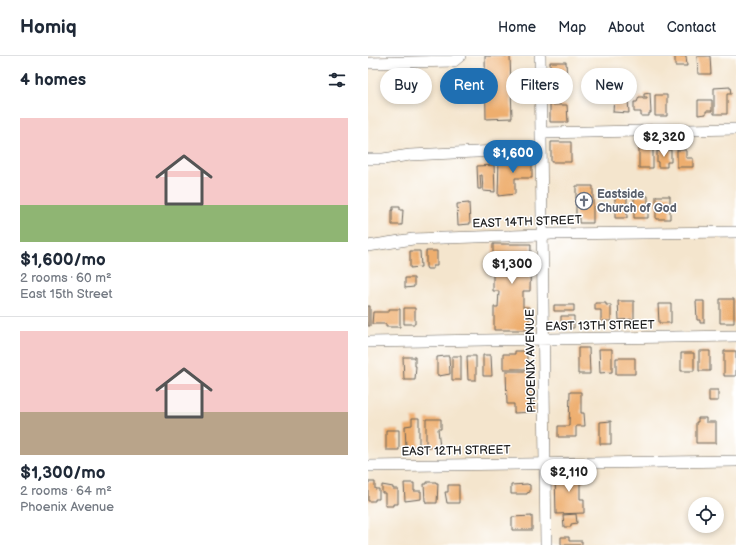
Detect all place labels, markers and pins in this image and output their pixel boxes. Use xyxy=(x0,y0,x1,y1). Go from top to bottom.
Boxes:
pin: $2,320 xyxy=(631,124,697,158)
pin: $1,600 xyxy=(480,140,546,174)
place label: Eastside Church of God xyxy=(597,187,677,216)
church icon: Eastside Church of God xyxy=(574,191,594,211)
pin: $1,300 xyxy=(479,251,545,285)
pin: $2,110 xyxy=(536,459,602,493)

